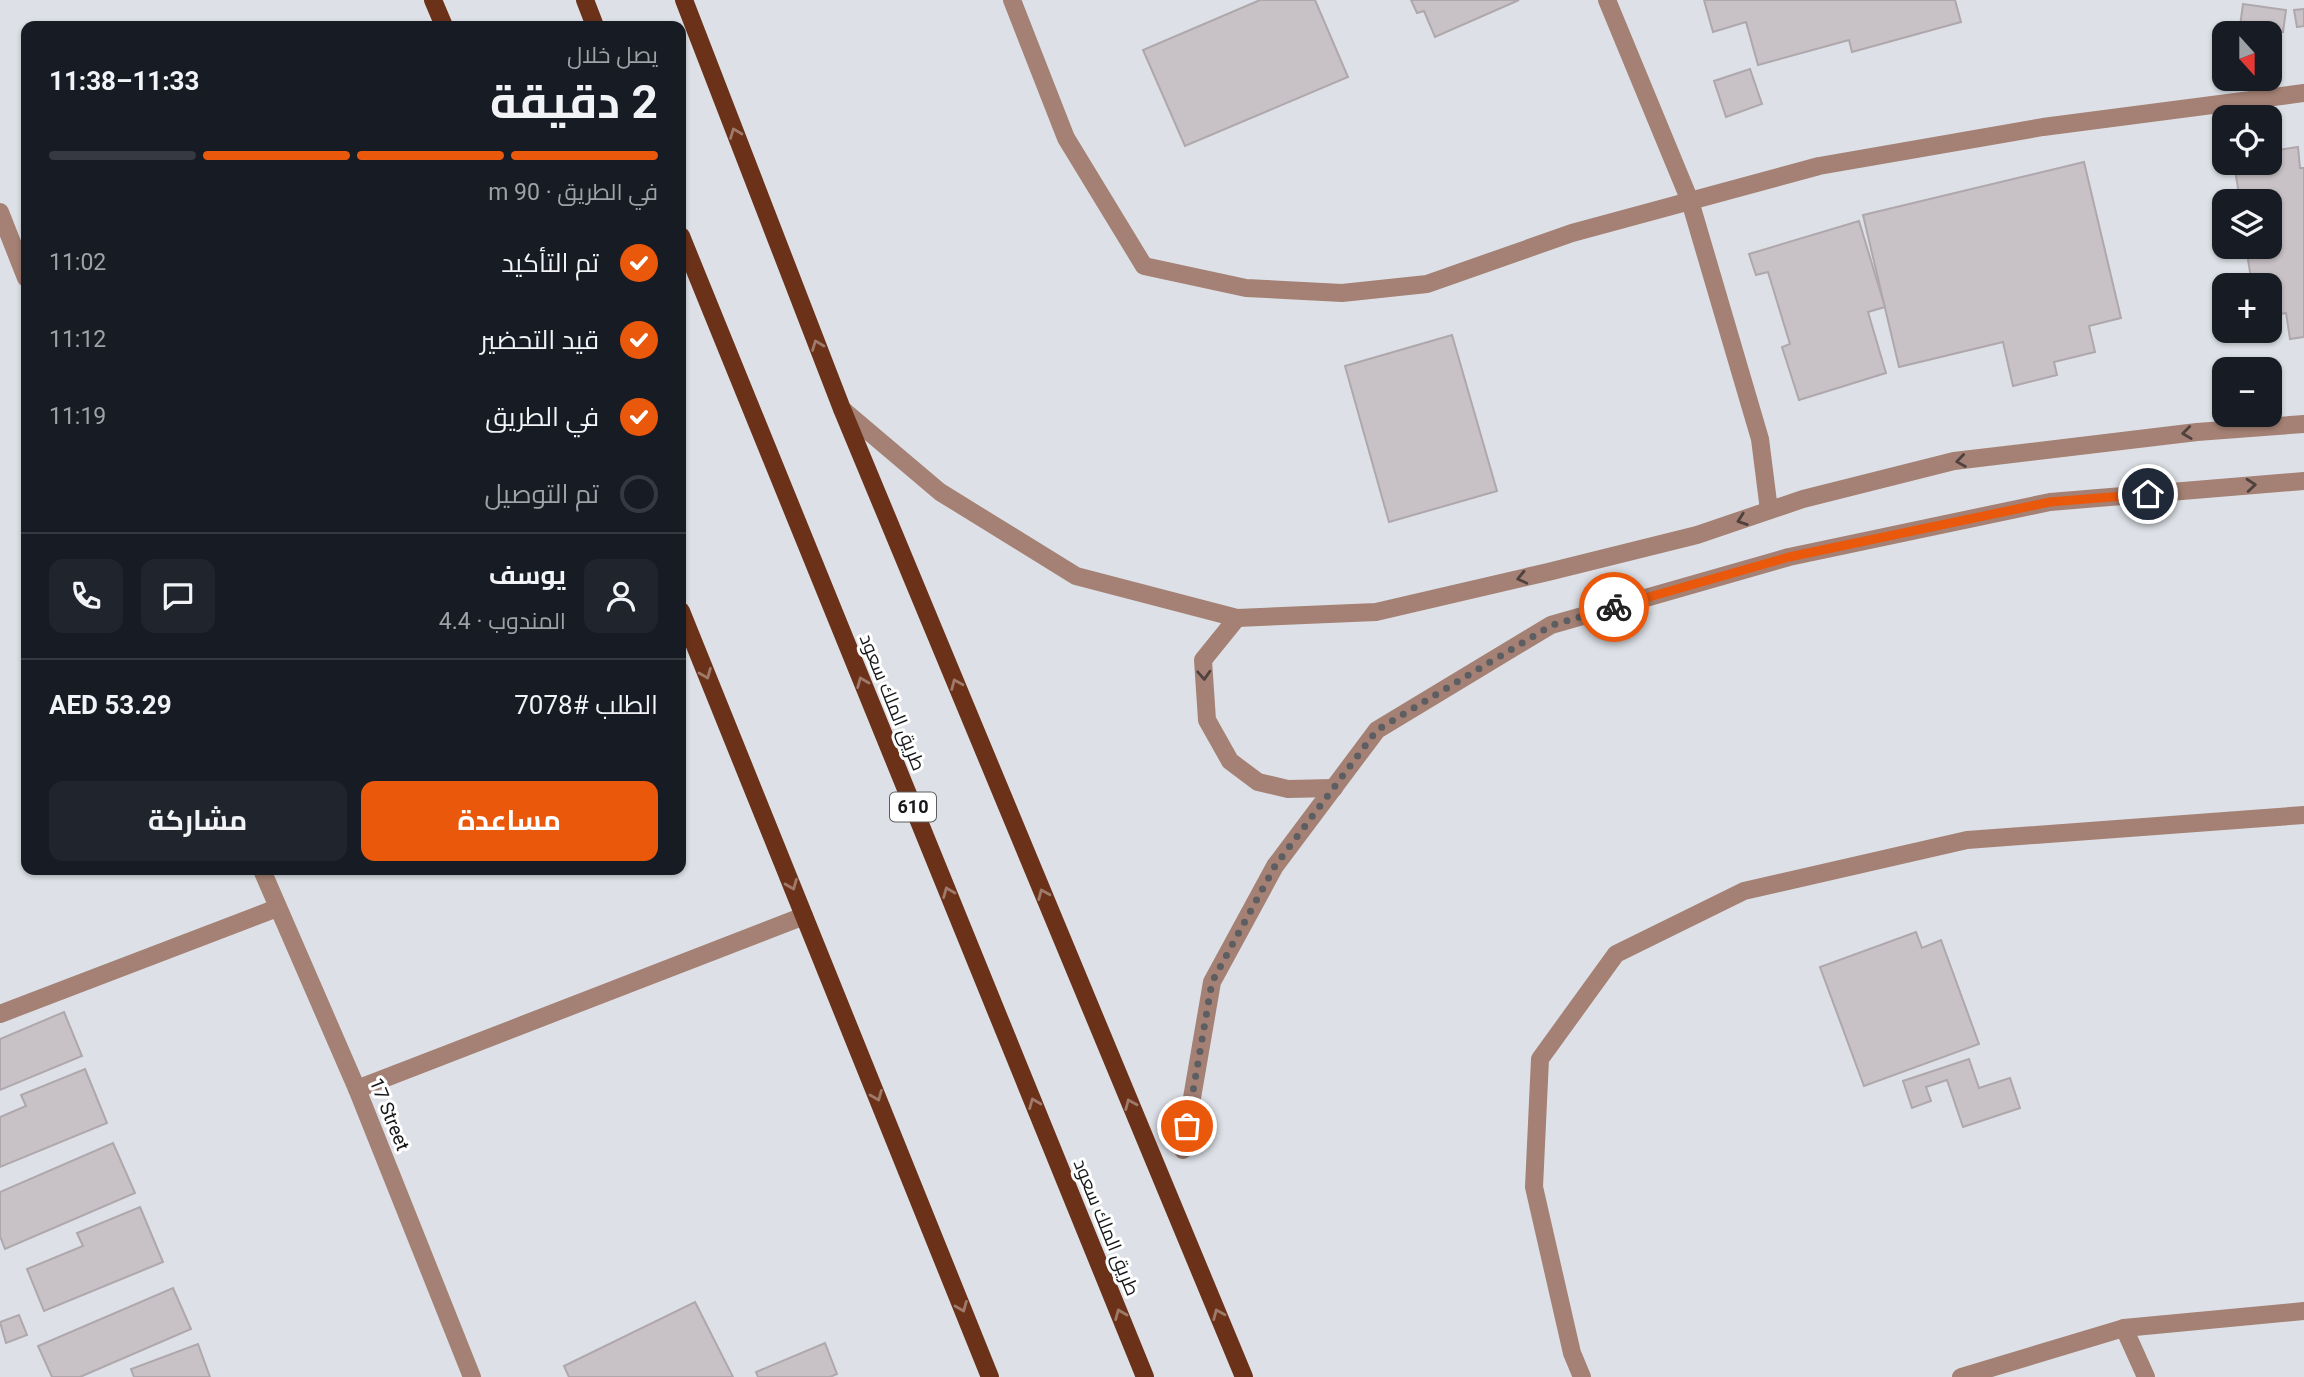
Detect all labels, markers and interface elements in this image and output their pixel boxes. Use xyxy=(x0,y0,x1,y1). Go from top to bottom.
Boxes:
north arrow xyxy=(2212,21,2282,91)
map controls xyxy=(2212,21,2282,427)
text: يصل خلال xyxy=(567,42,658,69)
text: 11:33–11:38 xyxy=(49,66,199,96)
text: 2 دقيقة xyxy=(490,75,658,129)
button: locate xyxy=(2212,105,2282,175)
one-way arrow xyxy=(729,128,743,140)
text: في الطريق · 90 m xyxy=(488,179,658,206)
button: layers xyxy=(2212,189,2282,259)
icon: check xyxy=(620,244,658,282)
text: تم التأكيد xyxy=(501,248,599,278)
text: 11:02 xyxy=(49,249,106,276)
button: + xyxy=(2212,273,2282,343)
icon: check xyxy=(620,321,658,359)
text: قيد التحضير xyxy=(480,325,599,355)
text: 11:12 xyxy=(49,326,106,353)
one-way arrow xyxy=(811,340,825,352)
button: − xyxy=(2212,357,2282,427)
icon: check xyxy=(620,398,658,436)
text: في الطريق xyxy=(485,402,599,432)
text: 11:19 xyxy=(49,403,106,430)
one-way arrow xyxy=(2181,425,2192,440)
one-way arrow xyxy=(1955,453,1967,468)
pin xyxy=(2118,464,2178,524)
icon: home xyxy=(2129,475,2167,513)
one-way arrow xyxy=(2246,478,2257,493)
text: تم التوصيل xyxy=(485,479,599,509)
one-way arrow xyxy=(1736,511,1748,526)
button: phone xyxy=(49,559,123,633)
button: chat xyxy=(141,559,215,633)
button: person xyxy=(584,559,658,633)
text: يوسف xyxy=(489,560,566,590)
one-way arrow xyxy=(1516,570,1528,584)
courier xyxy=(1579,572,1649,642)
icon: bike xyxy=(1595,588,1633,626)
text: المندوب · 4.4 xyxy=(439,608,566,635)
street label: طريق الملك سعود xyxy=(854,631,930,774)
one-way arrow xyxy=(698,668,712,680)
one-way arrow xyxy=(1196,669,1211,680)
one-way arrow xyxy=(857,676,871,688)
one-way arrow xyxy=(950,678,964,690)
text: AED 53.29 xyxy=(49,690,172,720)
text: الطلب #7078 xyxy=(514,690,658,720)
button: مشاركة xyxy=(49,781,347,861)
button: مساعدة xyxy=(361,781,658,861)
road number: 610 xyxy=(890,792,936,822)
one-way arrow xyxy=(783,878,797,890)
one-way arrow xyxy=(942,887,956,900)
one-way arrow xyxy=(1037,888,1051,901)
street label: 17 Street xyxy=(365,1075,414,1154)
one-way arrow xyxy=(868,1089,882,1101)
pin xyxy=(1157,1096,1217,1156)
one-way arrow xyxy=(1028,1098,1042,1110)
one-way arrow xyxy=(1125,1099,1139,1111)
icon: bag xyxy=(1168,1107,1206,1145)
street label: طريق الملك سعود xyxy=(1068,1156,1144,1299)
one-way arrow xyxy=(953,1300,967,1312)
one-way arrow xyxy=(1114,1308,1128,1320)
one-way arrow xyxy=(1212,1309,1226,1321)

